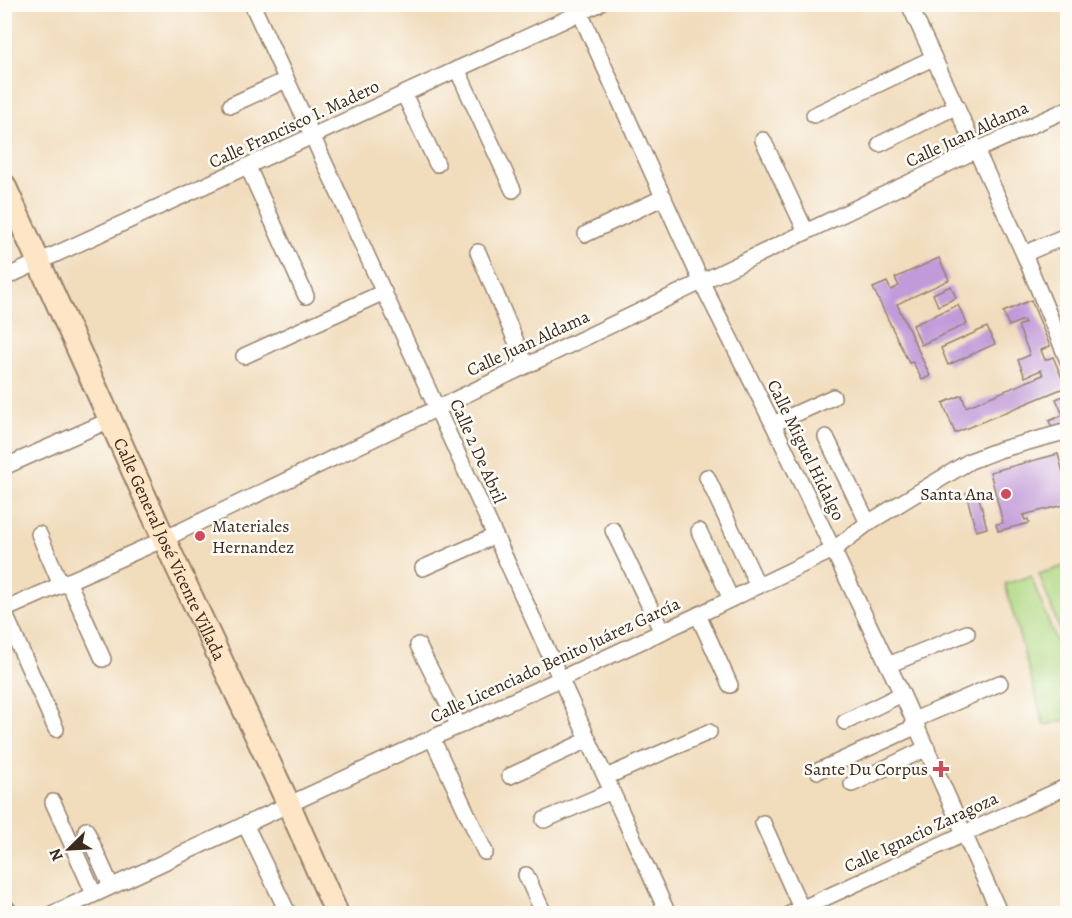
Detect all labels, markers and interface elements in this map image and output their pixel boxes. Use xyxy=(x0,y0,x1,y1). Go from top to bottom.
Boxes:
street label: Calle Francisco I. Madero xyxy=(205,74,383,174)
street label: Calle Juan Aldama xyxy=(902,95,1033,173)
street label: Calle Juan Aldama xyxy=(463,304,594,382)
street label: Calle Miguel Hidalgo xyxy=(761,376,851,524)
street label: Calle 2 De Abril xyxy=(444,395,512,508)
street label: Calle General José Vicente Villada xyxy=(108,434,232,665)
place label: Santa Ana xyxy=(920,482,995,506)
marker: Santa Ana xyxy=(999,487,1013,501)
place label: Materiales Hernandez xyxy=(212,514,294,559)
marker: Materiales Hernandez xyxy=(193,529,207,543)
street label: Calle Licenciado Benito Juárez García xyxy=(426,591,684,729)
place label: Sante Du Corpus xyxy=(804,757,928,781)
marker: Sante Du Corpus xyxy=(932,760,950,778)
street label: Calle Ignacio Zaragoza xyxy=(840,786,1002,878)
north arrow xyxy=(39,819,99,879)
text: N xyxy=(44,845,69,864)

